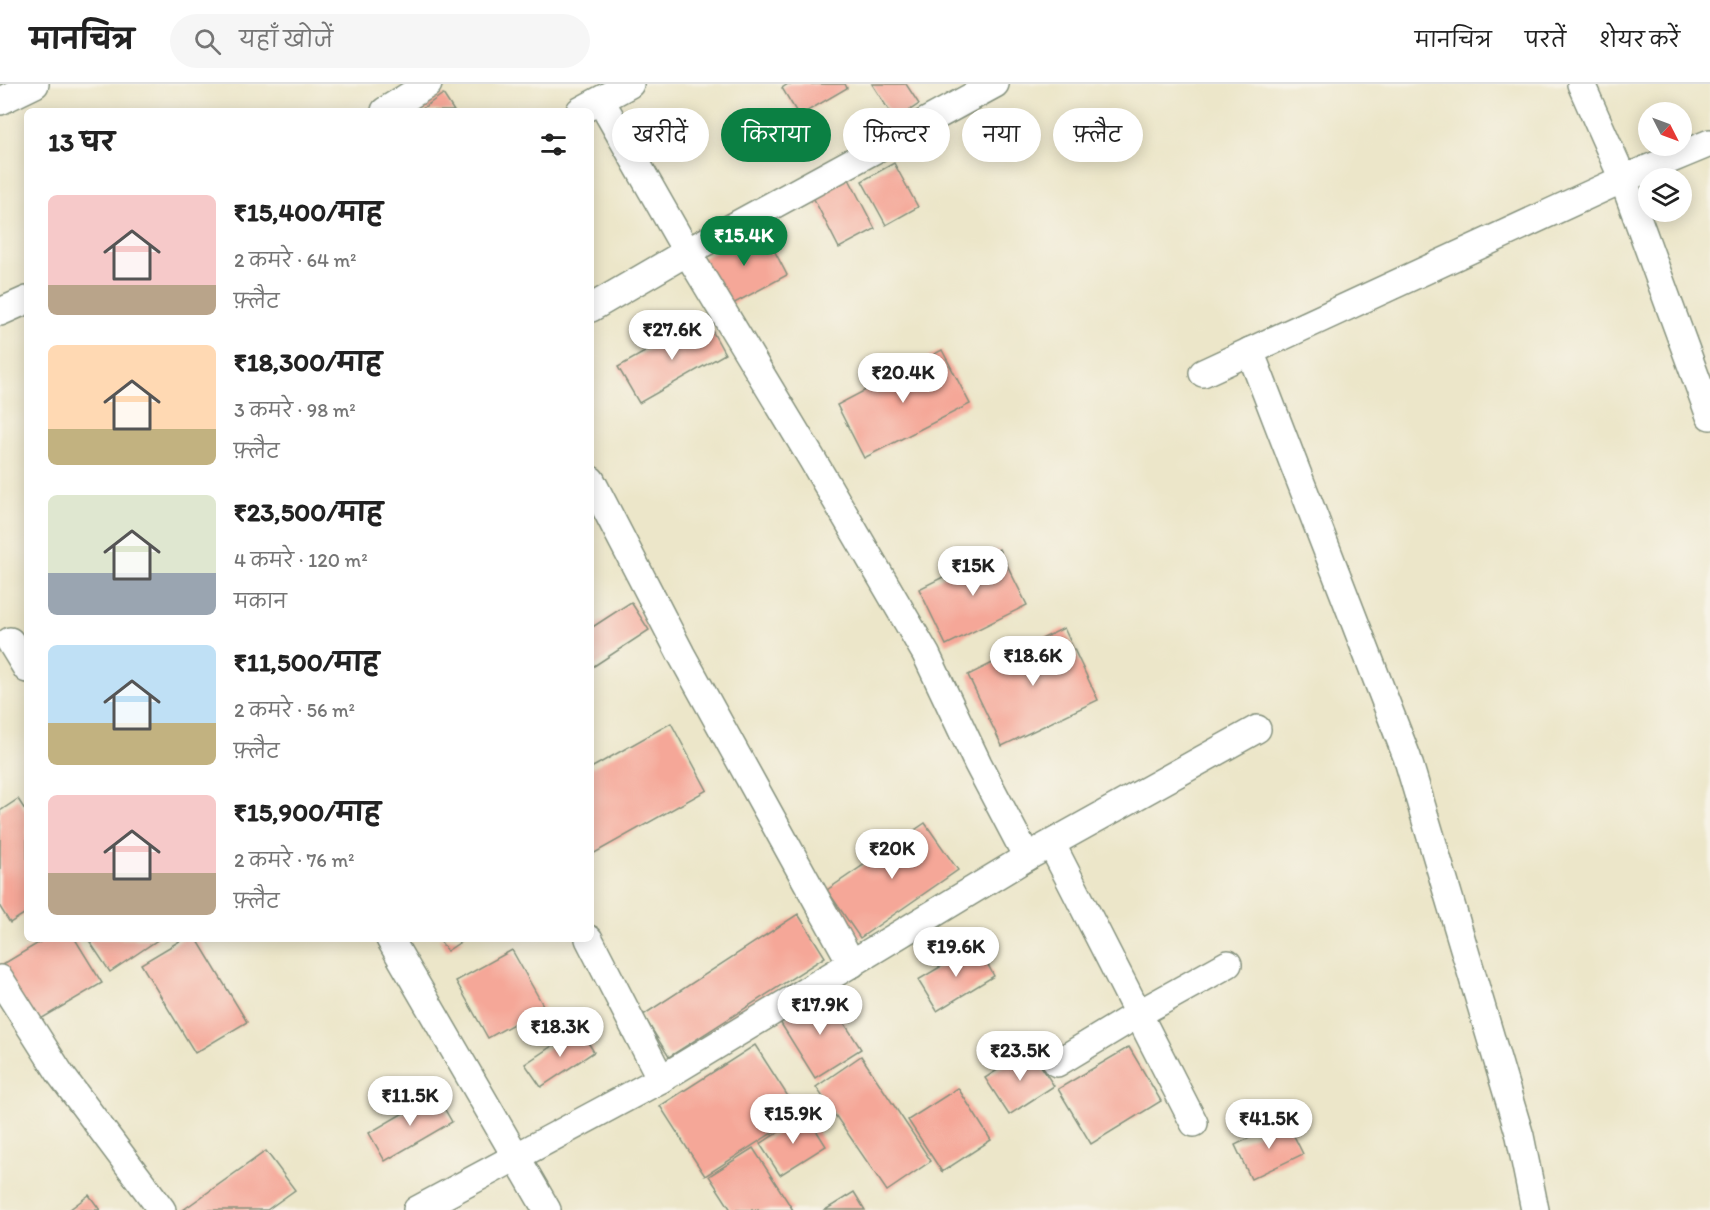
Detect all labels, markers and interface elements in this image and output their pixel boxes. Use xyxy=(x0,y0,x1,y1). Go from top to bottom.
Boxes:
search box xyxy=(170,14,590,68)
text: मानचित्र xyxy=(30,22,134,56)
icon: search xyxy=(191,25,224,58)
text: यहाँ खोजें xyxy=(239,26,333,53)
text: मानचित्र xyxy=(1415,27,1492,52)
text: परतें xyxy=(1525,27,1566,52)
text: शेयर करें xyxy=(1599,27,1680,52)
north arrow xyxy=(1638,102,1692,156)
map controls xyxy=(1638,102,1692,222)
chip: खरीदें xyxy=(612,108,709,162)
chip: किराया xyxy=(721,108,831,162)
chip: फ़िल्टर xyxy=(843,108,950,162)
chip: नया xyxy=(962,108,1041,162)
chip: फ़्लैट xyxy=(1053,108,1143,162)
text: 13 घर xyxy=(48,126,115,158)
icon: filters xyxy=(537,128,570,161)
button: layers xyxy=(1638,168,1692,222)
text: ₹15,400/माह xyxy=(234,196,383,228)
pin: ₹15.4K xyxy=(695,216,793,267)
icon: home xyxy=(96,219,168,291)
text: ₹15.4K xyxy=(714,223,774,247)
text: 2 कमरे · 64 m² xyxy=(234,248,357,272)
text: फ़्लैट xyxy=(234,289,280,313)
pin: ₹27.6K xyxy=(623,310,721,361)
text: ₹27.6K xyxy=(643,317,701,341)
text: ₹18,300/माह xyxy=(234,346,382,378)
pin: ₹20.4K xyxy=(854,353,952,404)
text: ₹20.4K xyxy=(872,360,934,384)
icon: home xyxy=(96,369,168,441)
text: 3 कमरे · 98 m² xyxy=(234,398,356,422)
text: फ़्लैट xyxy=(234,439,280,463)
text: ₹23,500/माह xyxy=(234,496,383,528)
icon: home xyxy=(96,519,168,591)
pin: ₹15K xyxy=(937,546,1009,597)
text: 4 कमरे · 120 m² xyxy=(234,548,368,572)
text: ₹15K xyxy=(952,553,994,577)
text: मकान xyxy=(234,589,287,613)
pin: ₹18.6K xyxy=(984,636,1082,687)
text: ₹18.6K xyxy=(1004,643,1062,667)
text: ₹11,500/माह xyxy=(234,646,379,678)
icon: home xyxy=(96,669,168,741)
text: 2 कमरे · 56 m² xyxy=(234,698,355,722)
text: फ़्लैट xyxy=(234,739,280,763)
text: ₹15,900/माह xyxy=(234,796,381,828)
icon: home xyxy=(96,819,168,891)
pin: ₹20K xyxy=(856,829,928,880)
text: ₹20K xyxy=(869,836,915,860)
text: 2 कमरे · 76 m² xyxy=(234,848,355,872)
text: फ़्लैट xyxy=(234,889,280,913)
pin: ₹19.6K xyxy=(907,927,1005,978)
text: ₹19.6K xyxy=(927,934,985,958)
pin: ₹17.9K xyxy=(771,985,869,1036)
text: ₹17.9K xyxy=(791,992,849,1016)
pin: ₹18.3K xyxy=(511,1007,609,1058)
text: ₹18.3K xyxy=(531,1014,589,1038)
pin: ₹23.5K xyxy=(971,1031,1069,1082)
text: ₹23.5K xyxy=(990,1038,1050,1062)
pin: ₹11.5K xyxy=(361,1076,459,1127)
text: ₹11.5K xyxy=(382,1083,438,1107)
pin: ₹15.9K xyxy=(744,1094,842,1145)
pin: ₹41.5K xyxy=(1220,1099,1318,1150)
text: ₹15.9K xyxy=(764,1101,822,1125)
text: ₹41.5K xyxy=(1239,1106,1299,1130)

